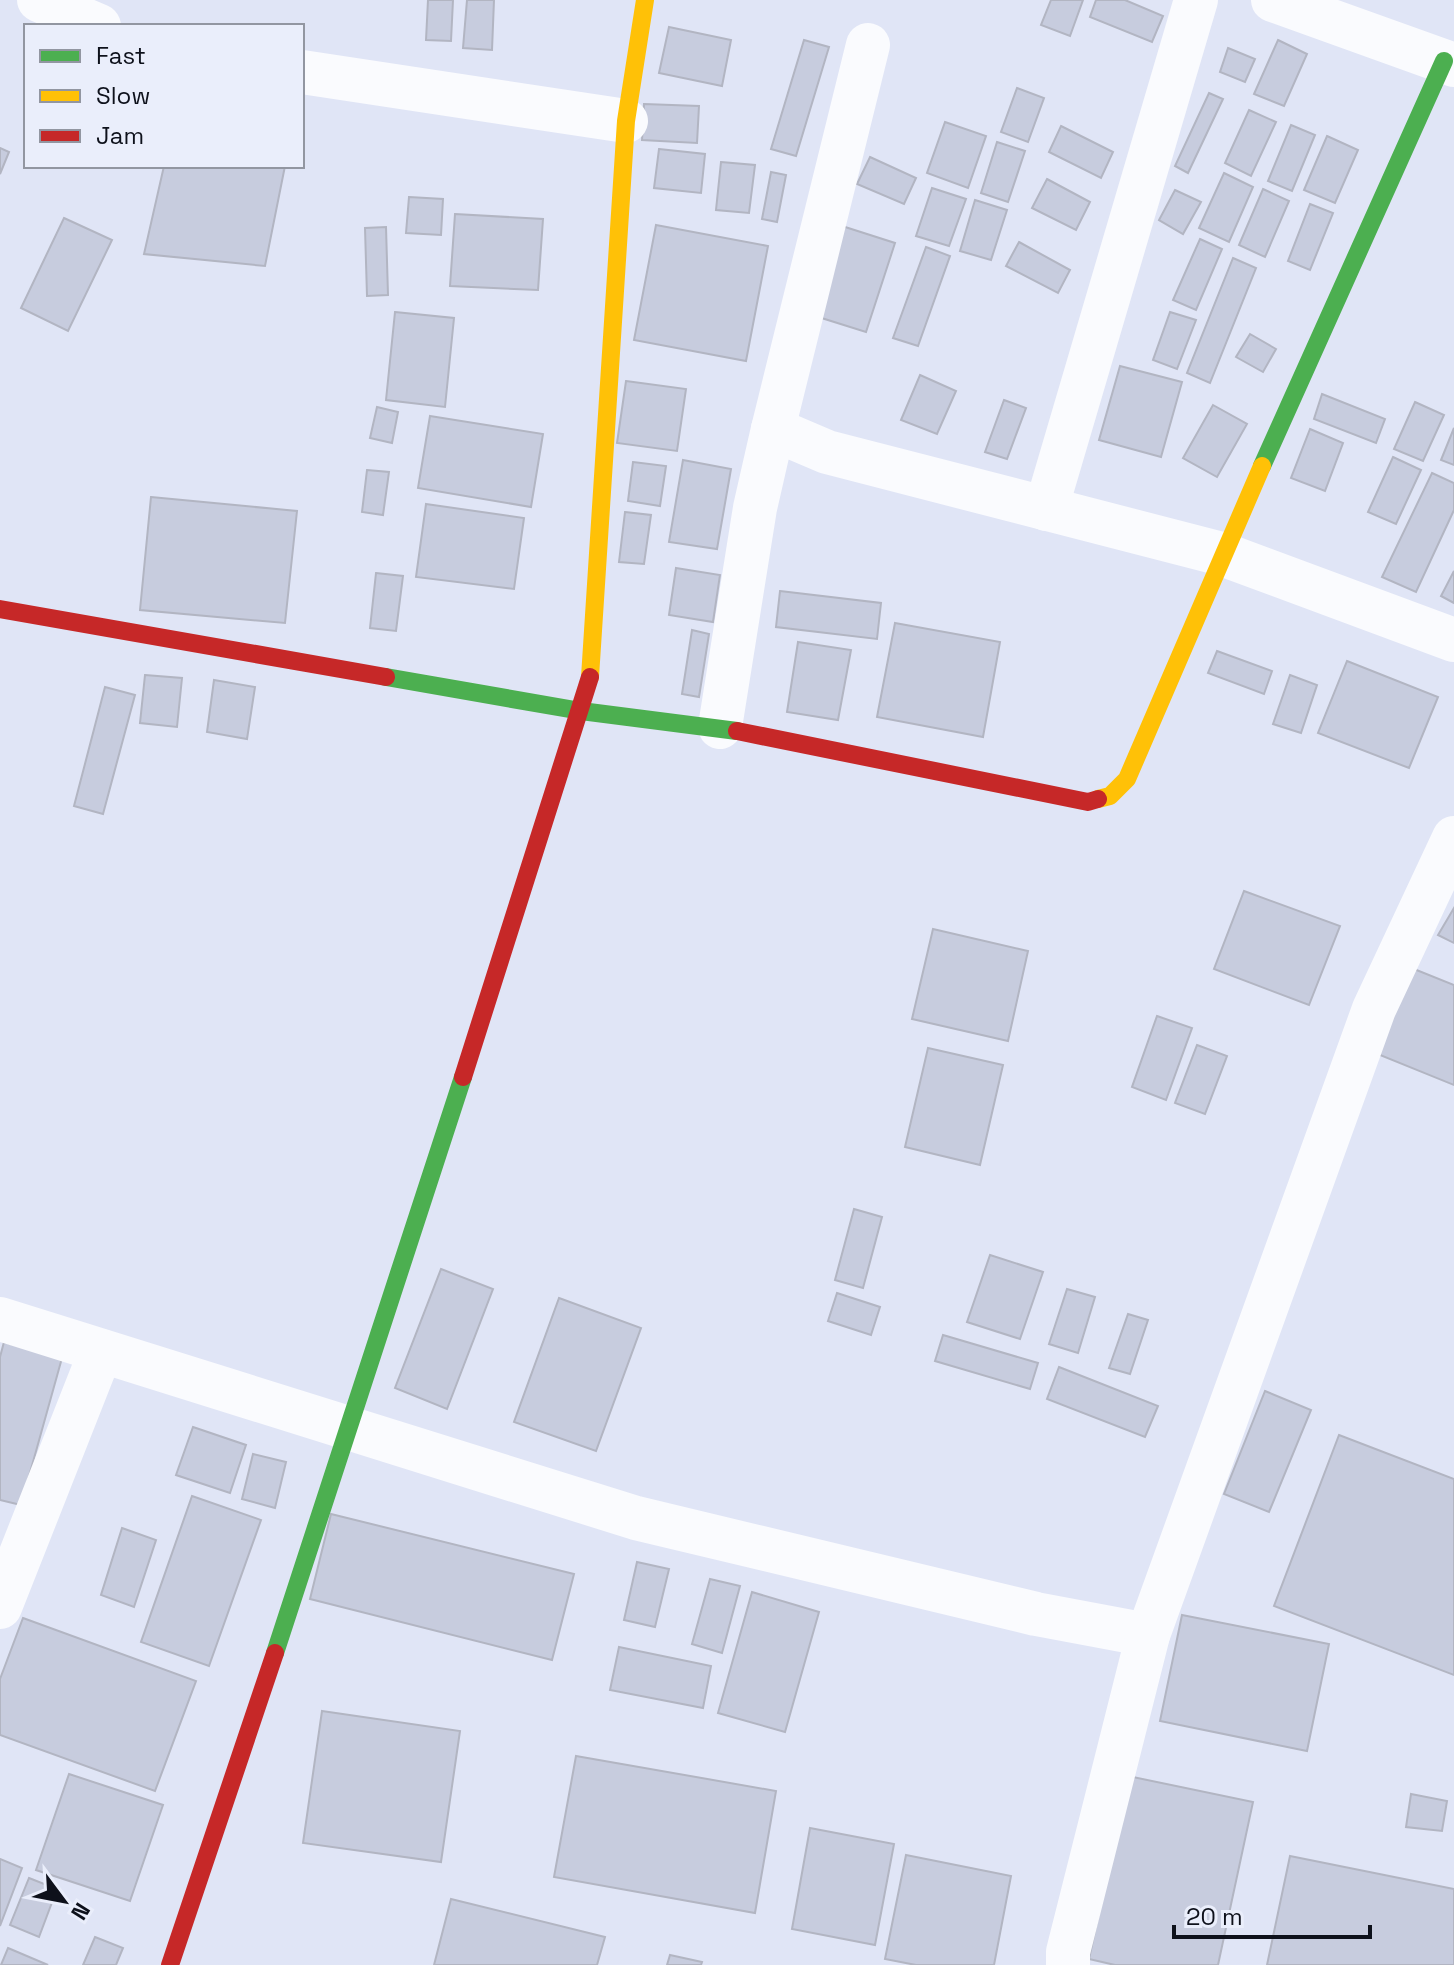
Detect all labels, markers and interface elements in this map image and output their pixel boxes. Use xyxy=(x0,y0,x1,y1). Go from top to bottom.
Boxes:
legend xyxy=(24,24,304,168)
text: Fast xyxy=(96,40,146,71)
text: Slow xyxy=(96,80,150,111)
text: Jam xyxy=(96,120,144,151)
north arrow xyxy=(24,1861,104,1941)
scale bar xyxy=(1174,1889,1370,1939)
text: N xyxy=(65,1898,97,1925)
text: 20 m xyxy=(1186,1901,1243,1932)

